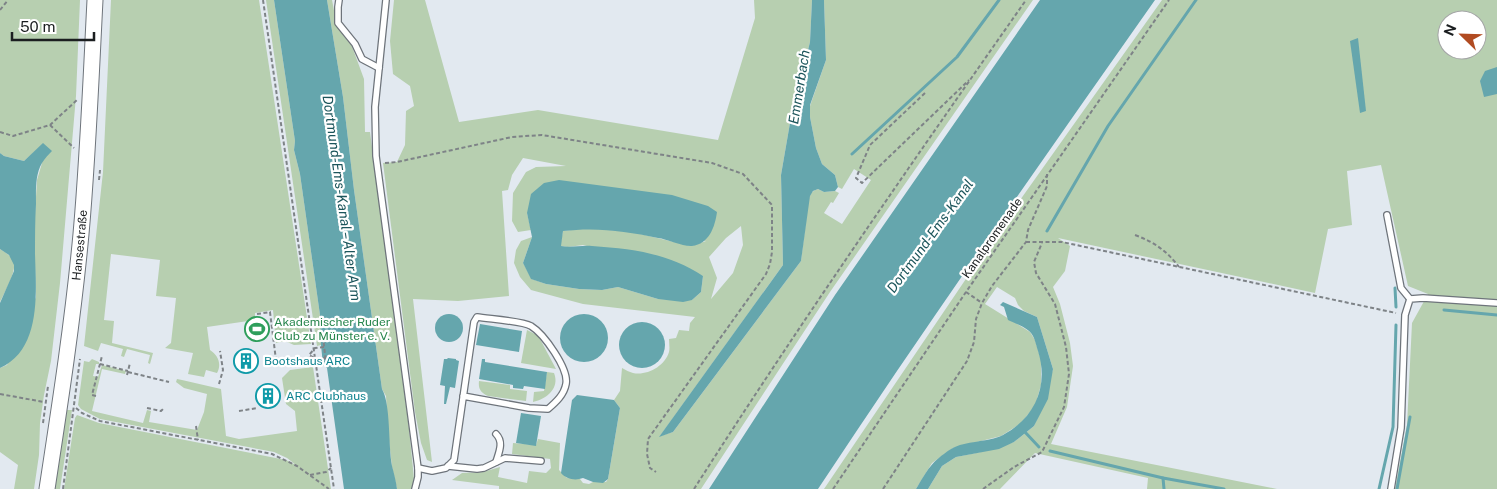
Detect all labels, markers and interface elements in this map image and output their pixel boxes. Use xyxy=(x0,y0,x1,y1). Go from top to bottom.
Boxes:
scale bar xyxy=(12,10,95,42)
north arrow xyxy=(1437,10,1487,60)
text: 50 m xyxy=(20,18,55,35)
text: N xyxy=(1441,22,1460,38)
water label: Emmerbach xyxy=(785,49,813,125)
water label: Dortmund-Ems-Kanal – Alter Arm xyxy=(320,94,364,302)
water label: Dortmund-Ems-Kanal xyxy=(884,176,976,296)
street label: Kanalpromenade xyxy=(959,195,1025,281)
street label: Hansestraße xyxy=(69,209,90,281)
place label: Akademischer Ruder Club zu Münster e. V. xyxy=(274,315,391,343)
sports icon: Akademischer Ruder Club zu Münster e. V. xyxy=(244,316,270,342)
building icon: Bootshaus ARC xyxy=(233,348,259,374)
place label: Bootshaus ARC xyxy=(264,354,350,368)
building icon: ARC Clubhaus xyxy=(255,383,281,409)
place label: ARC Clubhaus xyxy=(286,389,366,403)

